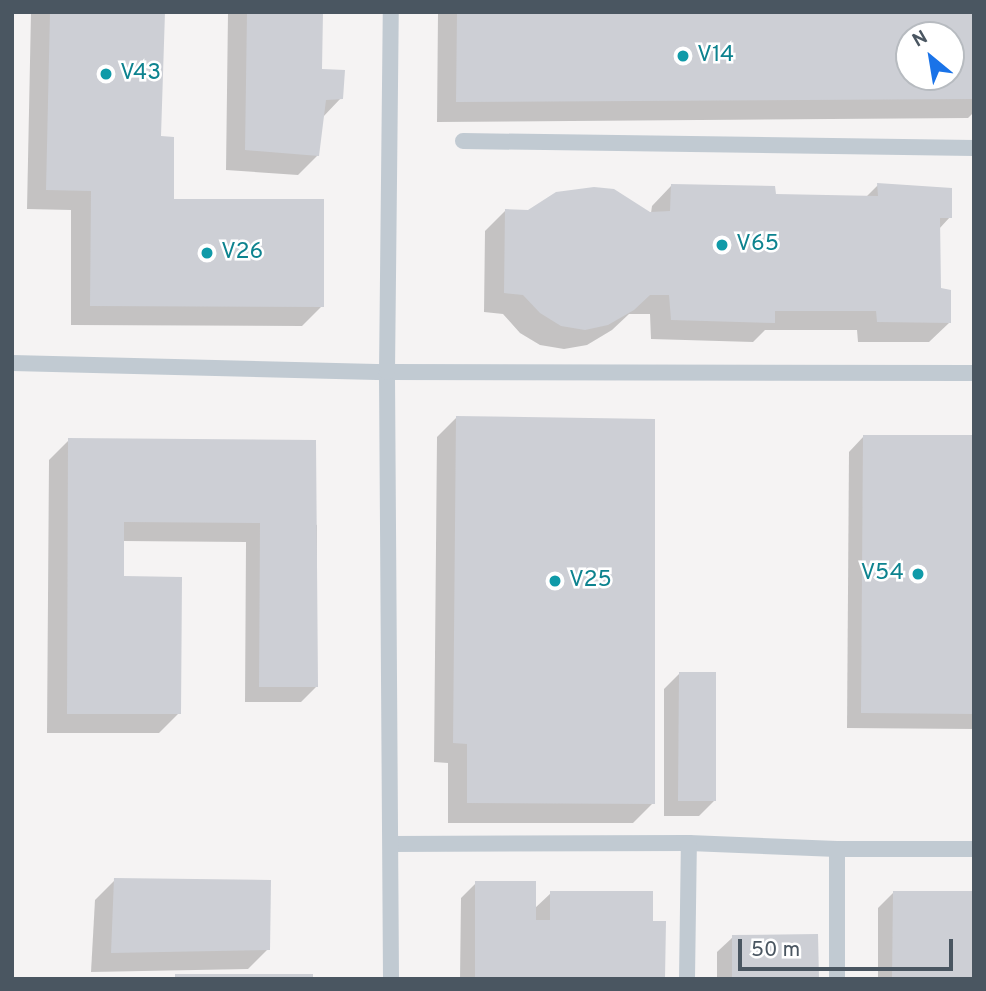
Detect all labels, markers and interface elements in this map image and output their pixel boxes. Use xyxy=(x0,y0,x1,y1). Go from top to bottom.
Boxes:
north arrow xyxy=(895,21,965,91)
text: N xyxy=(909,26,932,53)
place label: V14 xyxy=(697,42,734,70)
marker: V14 xyxy=(675,48,691,64)
place label: V43 xyxy=(120,60,161,88)
marker: V43 xyxy=(98,66,114,82)
place label: V65 xyxy=(736,231,779,259)
marker: V65 xyxy=(714,237,730,253)
place label: V26 xyxy=(221,239,263,267)
marker: V26 xyxy=(199,245,215,261)
place label: V54 xyxy=(860,560,904,588)
marker: V54 xyxy=(910,566,926,582)
place label: V25 xyxy=(569,567,612,595)
marker: V25 xyxy=(547,573,563,589)
scale bar xyxy=(741,925,956,969)
text: 50 m xyxy=(751,937,800,964)

